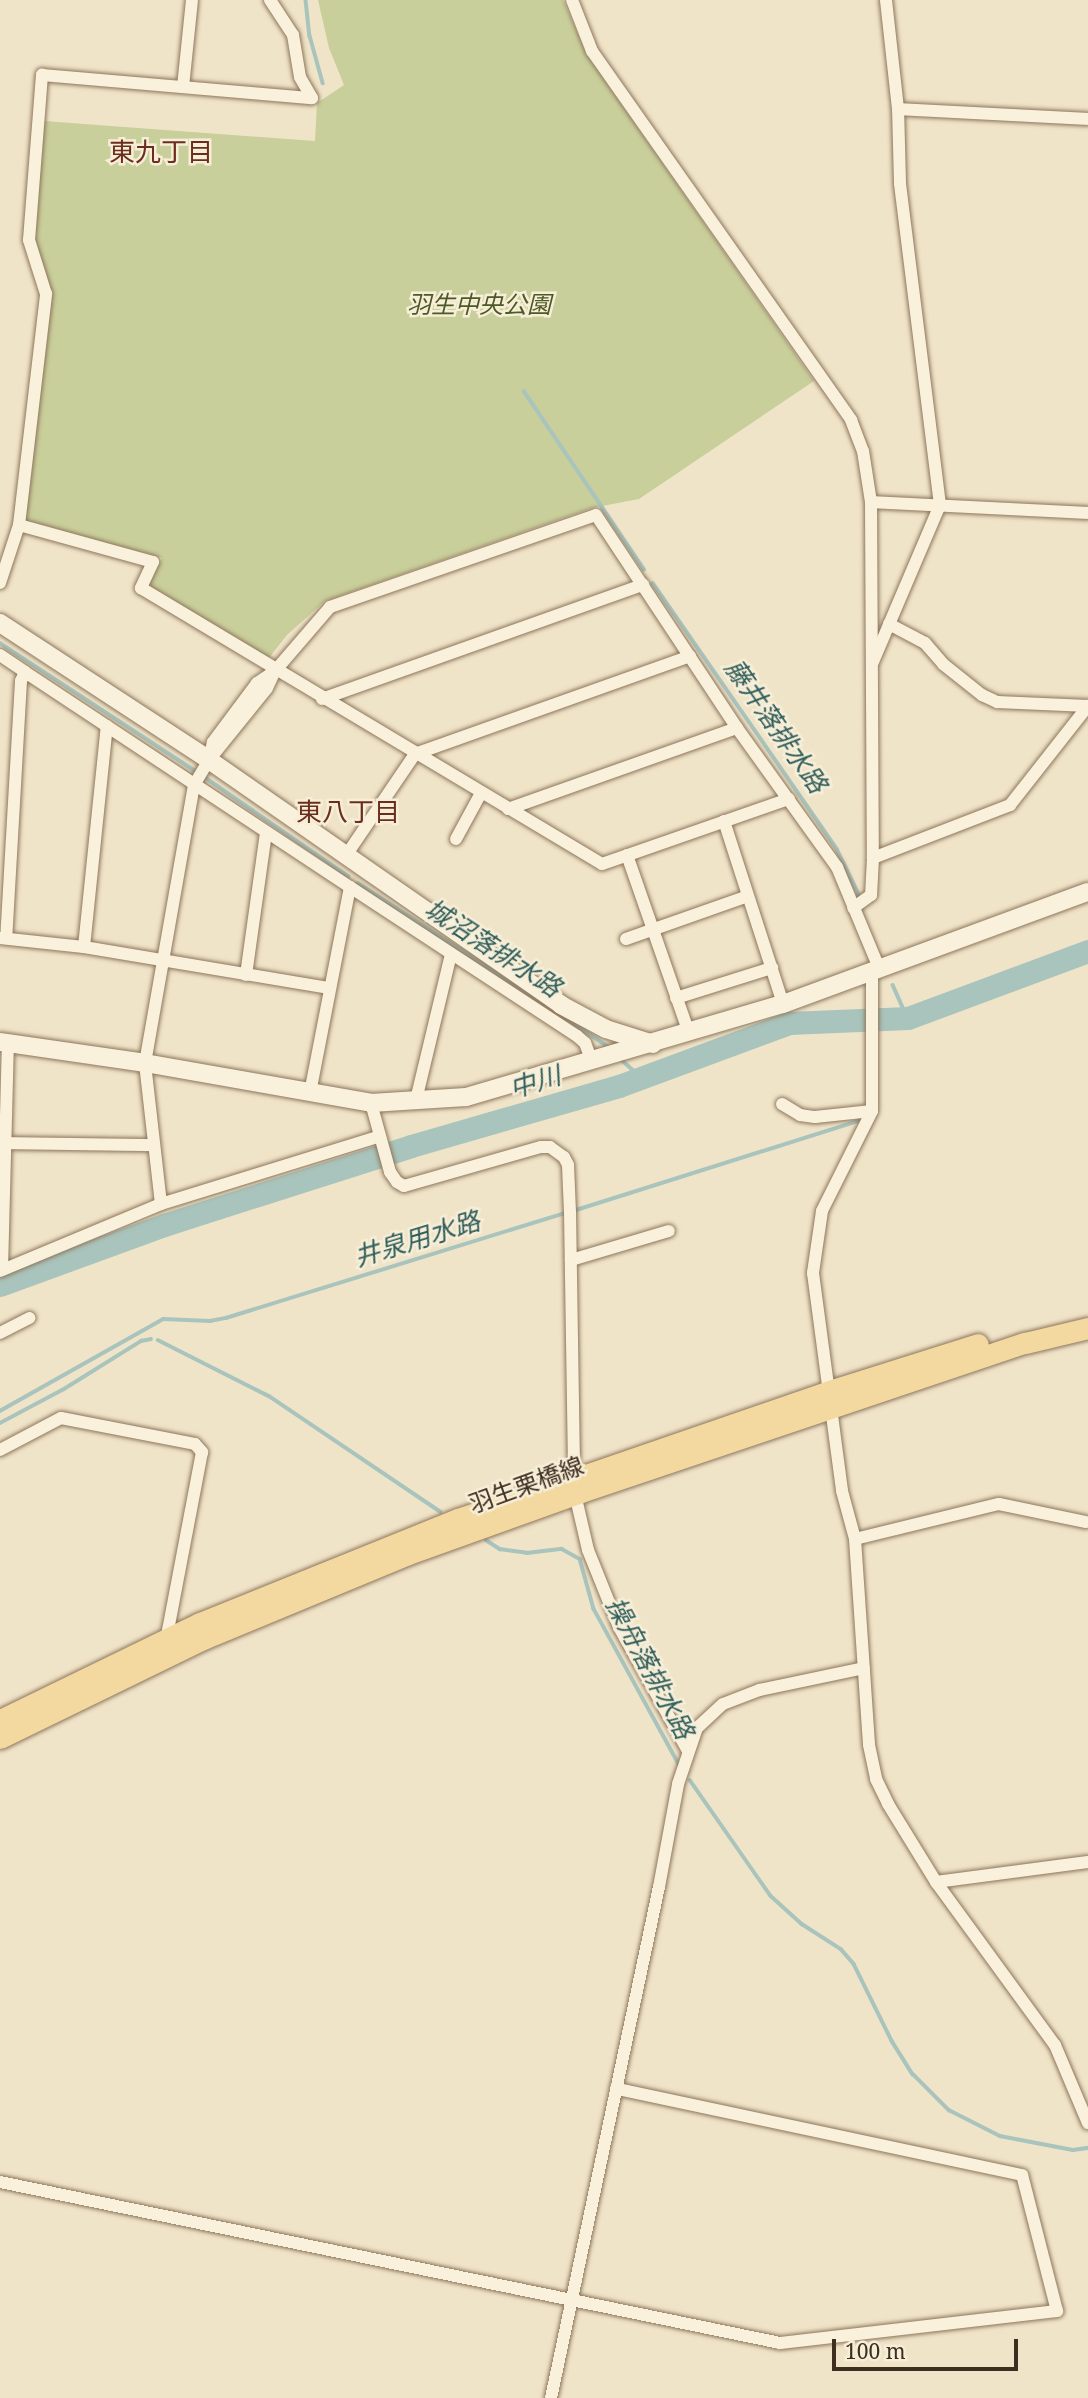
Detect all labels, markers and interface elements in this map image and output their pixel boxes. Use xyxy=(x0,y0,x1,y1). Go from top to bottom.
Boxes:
district label: 東九丁目 xyxy=(109,136,213,168)
park label: 羽生中央公園 xyxy=(407,290,551,318)
water label: 藤井落排水路 xyxy=(718,653,834,799)
district label: 東八丁目 xyxy=(296,796,400,828)
water label: 城沼落排水路 xyxy=(419,892,567,1004)
water label: 中川 xyxy=(506,1059,564,1105)
water label: 井泉用水路 xyxy=(350,1205,484,1273)
street label: 羽生栗橋線 xyxy=(465,1450,587,1518)
water label: 操舟落排水路 xyxy=(600,1592,700,1744)
scale bar xyxy=(836,2324,1021,2368)
text: 100 m xyxy=(845,2337,906,2365)

